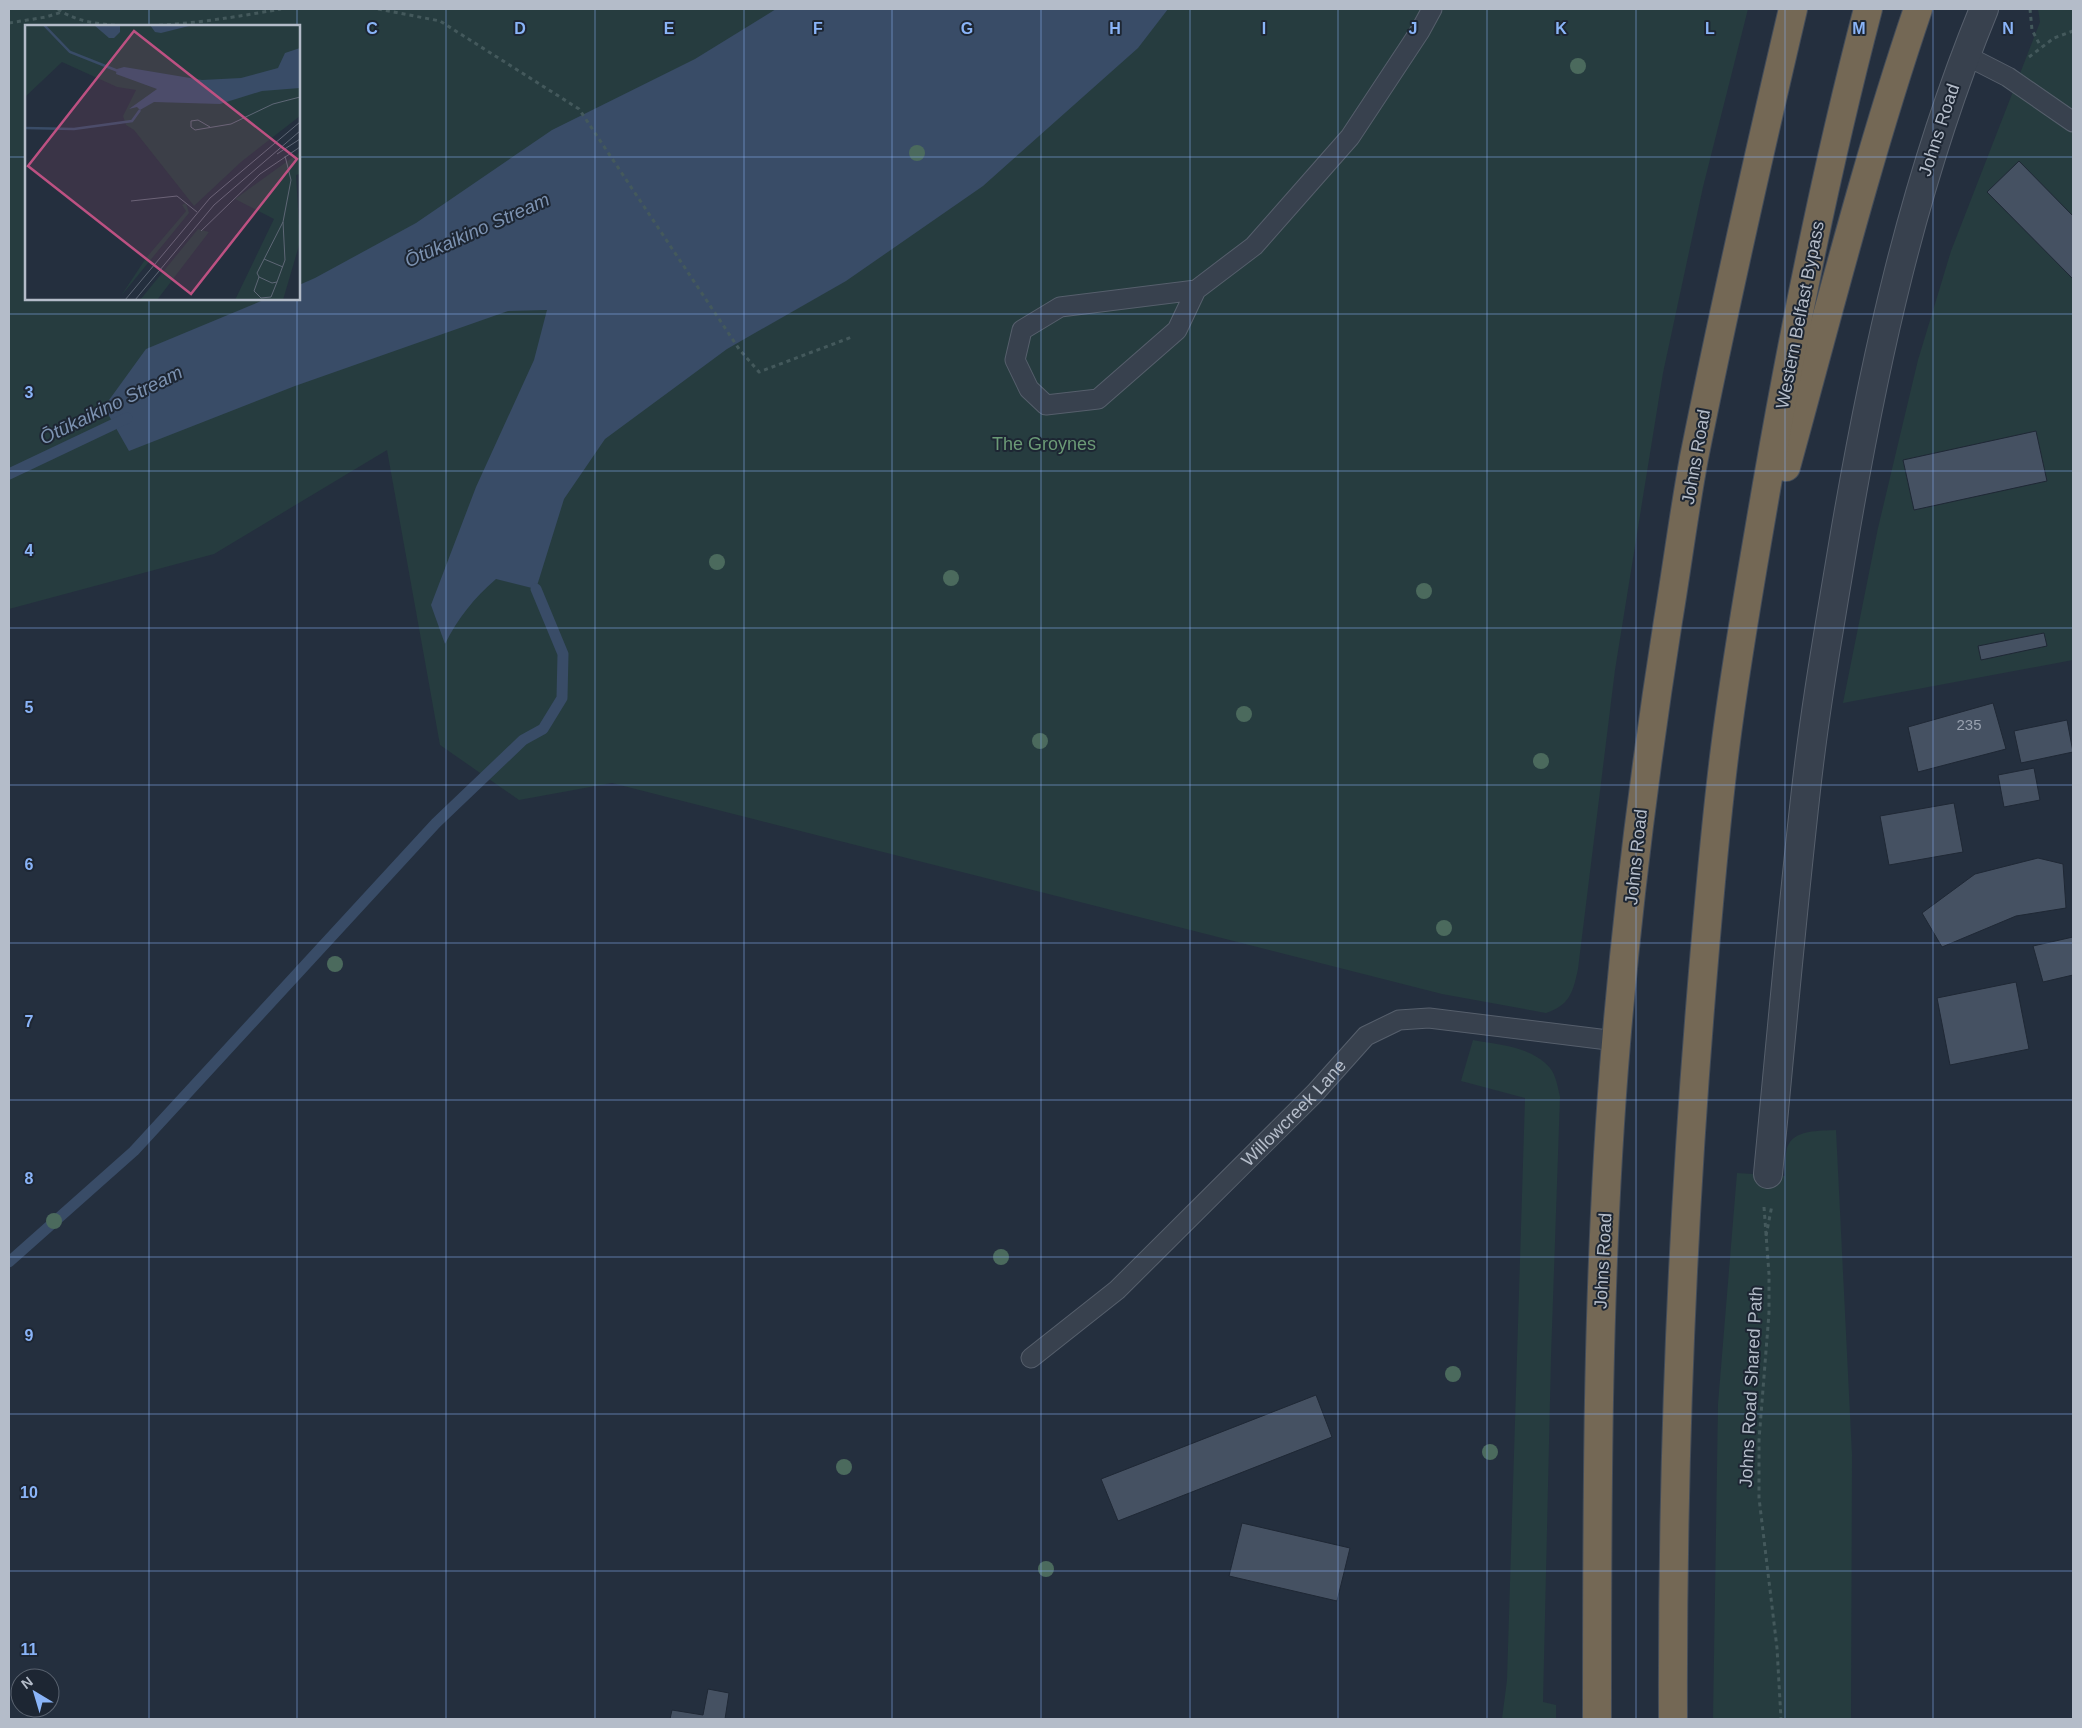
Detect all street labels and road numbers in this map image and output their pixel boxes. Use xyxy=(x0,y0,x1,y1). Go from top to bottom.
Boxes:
street label: Johns Road xyxy=(1915,81,1963,179)
street label: Western Belfast Bypass xyxy=(1772,219,1828,411)
street label: Johns Road xyxy=(1678,408,1714,506)
street label: Johns Road xyxy=(1621,808,1651,906)
street label: Willowcreek Lane xyxy=(1237,1055,1350,1170)
street label: Johns Road xyxy=(1590,1213,1616,1309)
street label: Johns Road Shared Path xyxy=(1736,1286,1766,1488)

